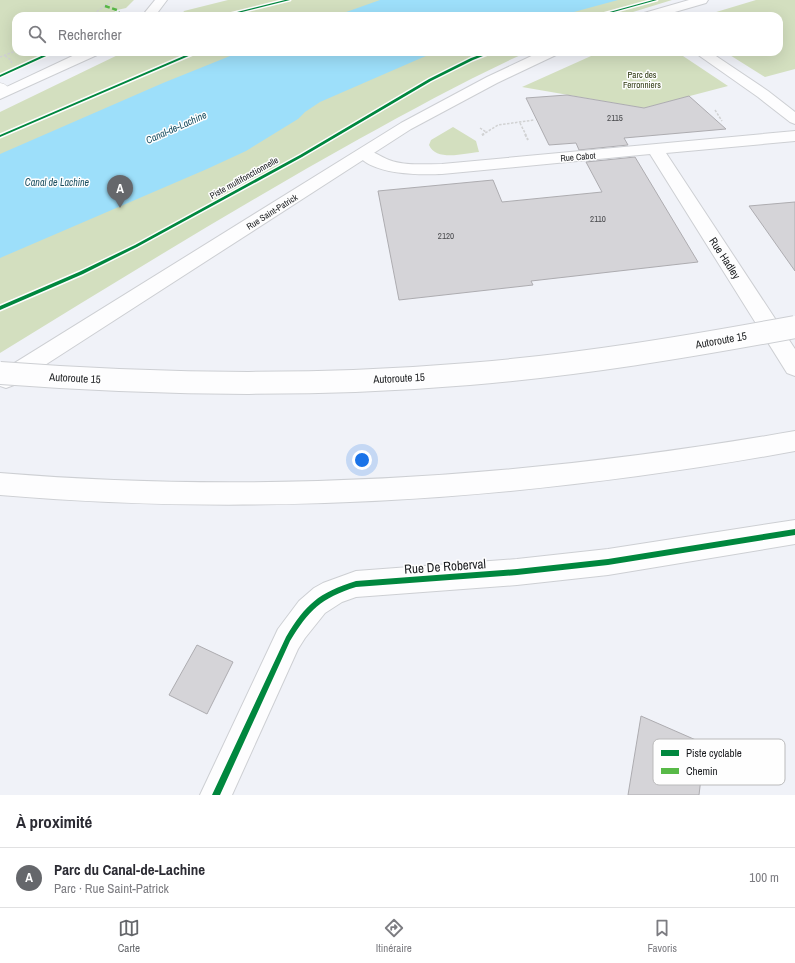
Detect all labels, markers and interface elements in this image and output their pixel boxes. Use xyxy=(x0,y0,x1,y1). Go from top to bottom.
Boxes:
search box xyxy=(12,12,783,56)
icon: search xyxy=(26,23,48,45)
text: Rechercher xyxy=(58,24,122,45)
park label: Parc des Ferronniers xyxy=(623,69,661,91)
water label: Canal-de-Lachine xyxy=(144,108,209,147)
house number: 2115 xyxy=(607,112,623,124)
street label: Rue Cabot xyxy=(560,149,596,165)
street label: Piste multifonctionnelle xyxy=(208,154,280,202)
pin: A xyxy=(107,175,133,208)
water label: Canal de Lachine xyxy=(25,176,90,189)
street label: Rue Saint-Patrick xyxy=(244,191,300,233)
house number: 2110 xyxy=(590,213,606,225)
house number: 2120 xyxy=(438,230,454,242)
street label: Rue Hadley xyxy=(706,234,744,282)
street label: Autoroute 15 xyxy=(693,329,748,352)
street label: Autoroute 15 xyxy=(48,370,101,386)
street label: Autoroute 15 xyxy=(372,370,425,386)
your location xyxy=(352,450,372,470)
street label: Rue De Roberval xyxy=(404,555,486,578)
legend xyxy=(653,739,785,785)
text: Piste cyclable xyxy=(686,746,742,760)
text: Chemin xyxy=(686,764,718,778)
text: À proximité xyxy=(16,810,92,833)
text: Parc du Canal-de-Lachine xyxy=(54,859,205,880)
text: A xyxy=(25,869,33,886)
text: 100 m xyxy=(749,869,779,886)
text: Parc · Rue Saint-Patrick xyxy=(54,880,169,897)
tab: Carte xyxy=(118,917,140,955)
tab: Itinéraire xyxy=(376,917,412,955)
tab: Favoris xyxy=(647,917,677,955)

